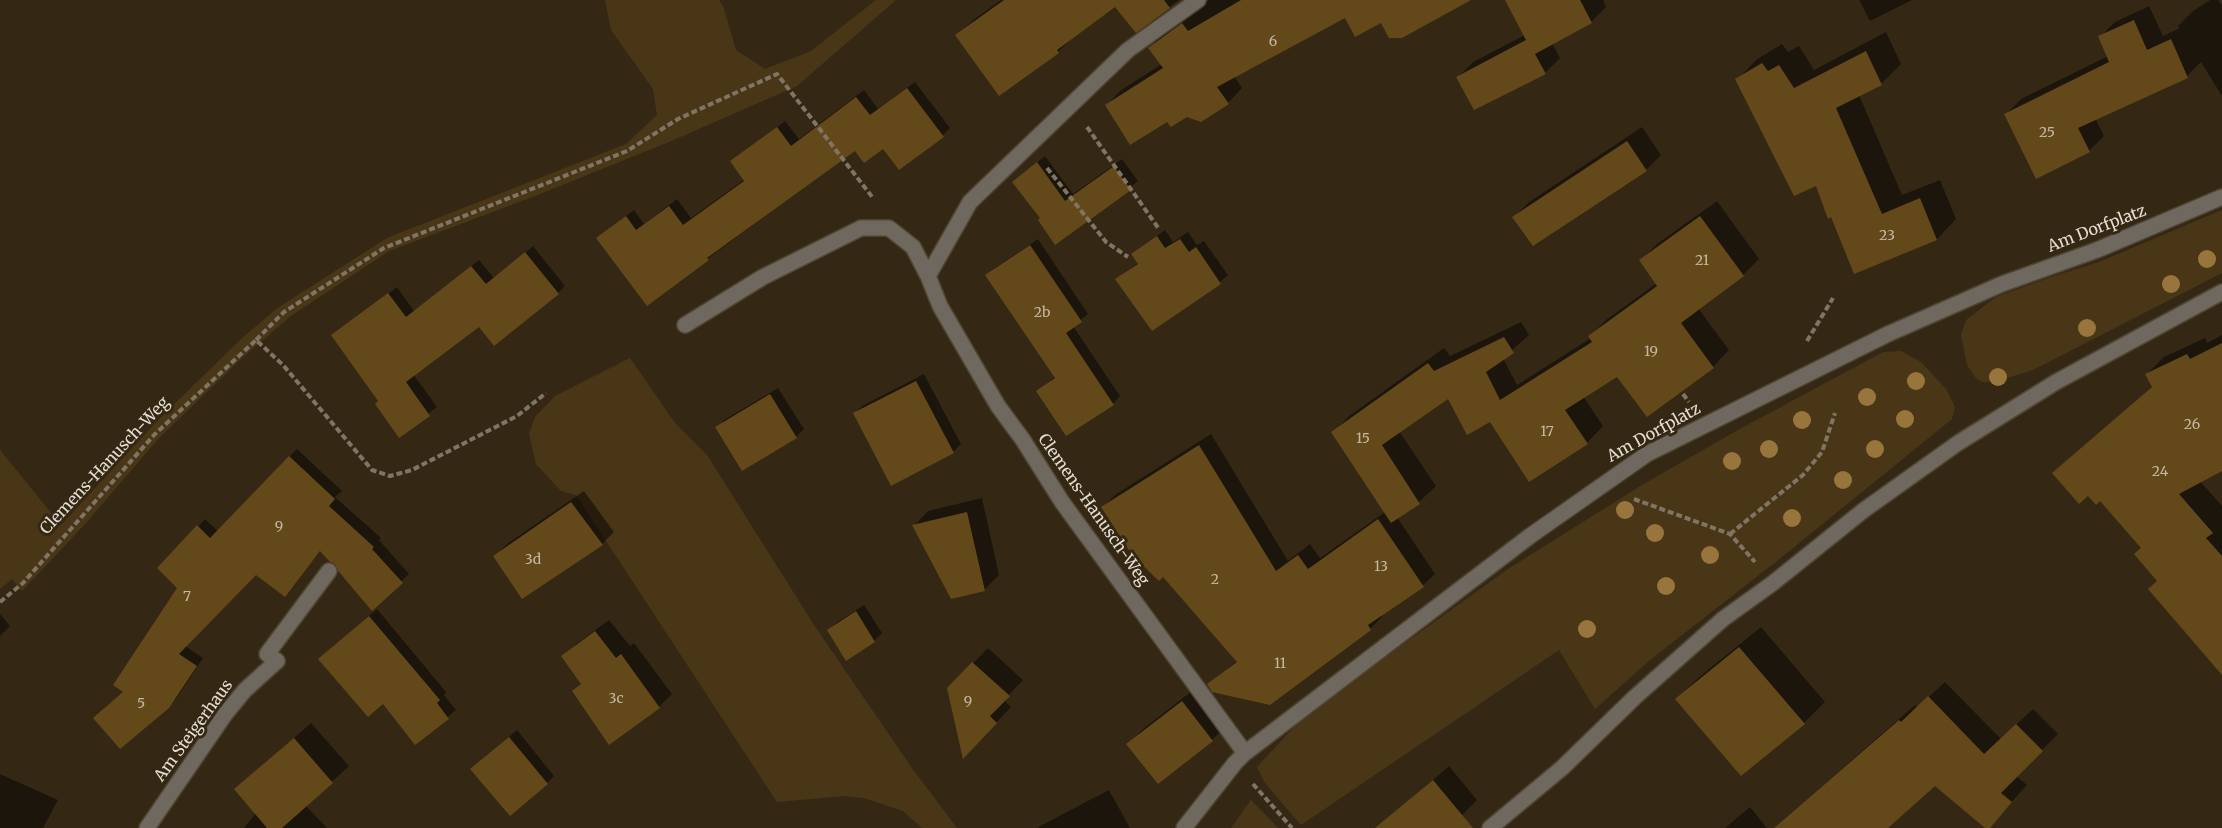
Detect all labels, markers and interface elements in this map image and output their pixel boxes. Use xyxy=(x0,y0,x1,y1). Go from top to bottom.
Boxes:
house number: 6 xyxy=(1269,34,1277,50)
house number: 25 xyxy=(2039,125,2055,141)
street label: Am Dorfplatz xyxy=(2045,201,2149,257)
house number: 23 xyxy=(1879,228,1895,244)
house number: 21 xyxy=(1695,253,1709,269)
house number: 2b xyxy=(1034,305,1050,321)
house number: 19 xyxy=(1644,344,1658,360)
street label: Clemens-Hanusch-Weg xyxy=(36,393,174,539)
street label: Am Dorfplatz xyxy=(1604,399,1704,467)
house number: 26 xyxy=(2184,417,2200,433)
house number: 17 xyxy=(1540,424,1554,440)
street label: Clemens-Hanusch-Weg xyxy=(1033,430,1153,590)
house number: 15 xyxy=(1356,431,1370,447)
house number: 24 xyxy=(2152,464,2168,480)
house number: 9 xyxy=(275,519,283,535)
house number: 3d xyxy=(525,552,541,568)
house number: 13 xyxy=(1374,559,1388,575)
house number: 2 xyxy=(1211,572,1219,588)
house number: 7 xyxy=(183,589,191,605)
house number: 11 xyxy=(1274,656,1286,672)
street label: Am Steigerhaus xyxy=(151,676,237,786)
house number: 3c xyxy=(608,691,624,707)
house number: 9 xyxy=(964,694,972,710)
house number: 5 xyxy=(137,696,145,712)

